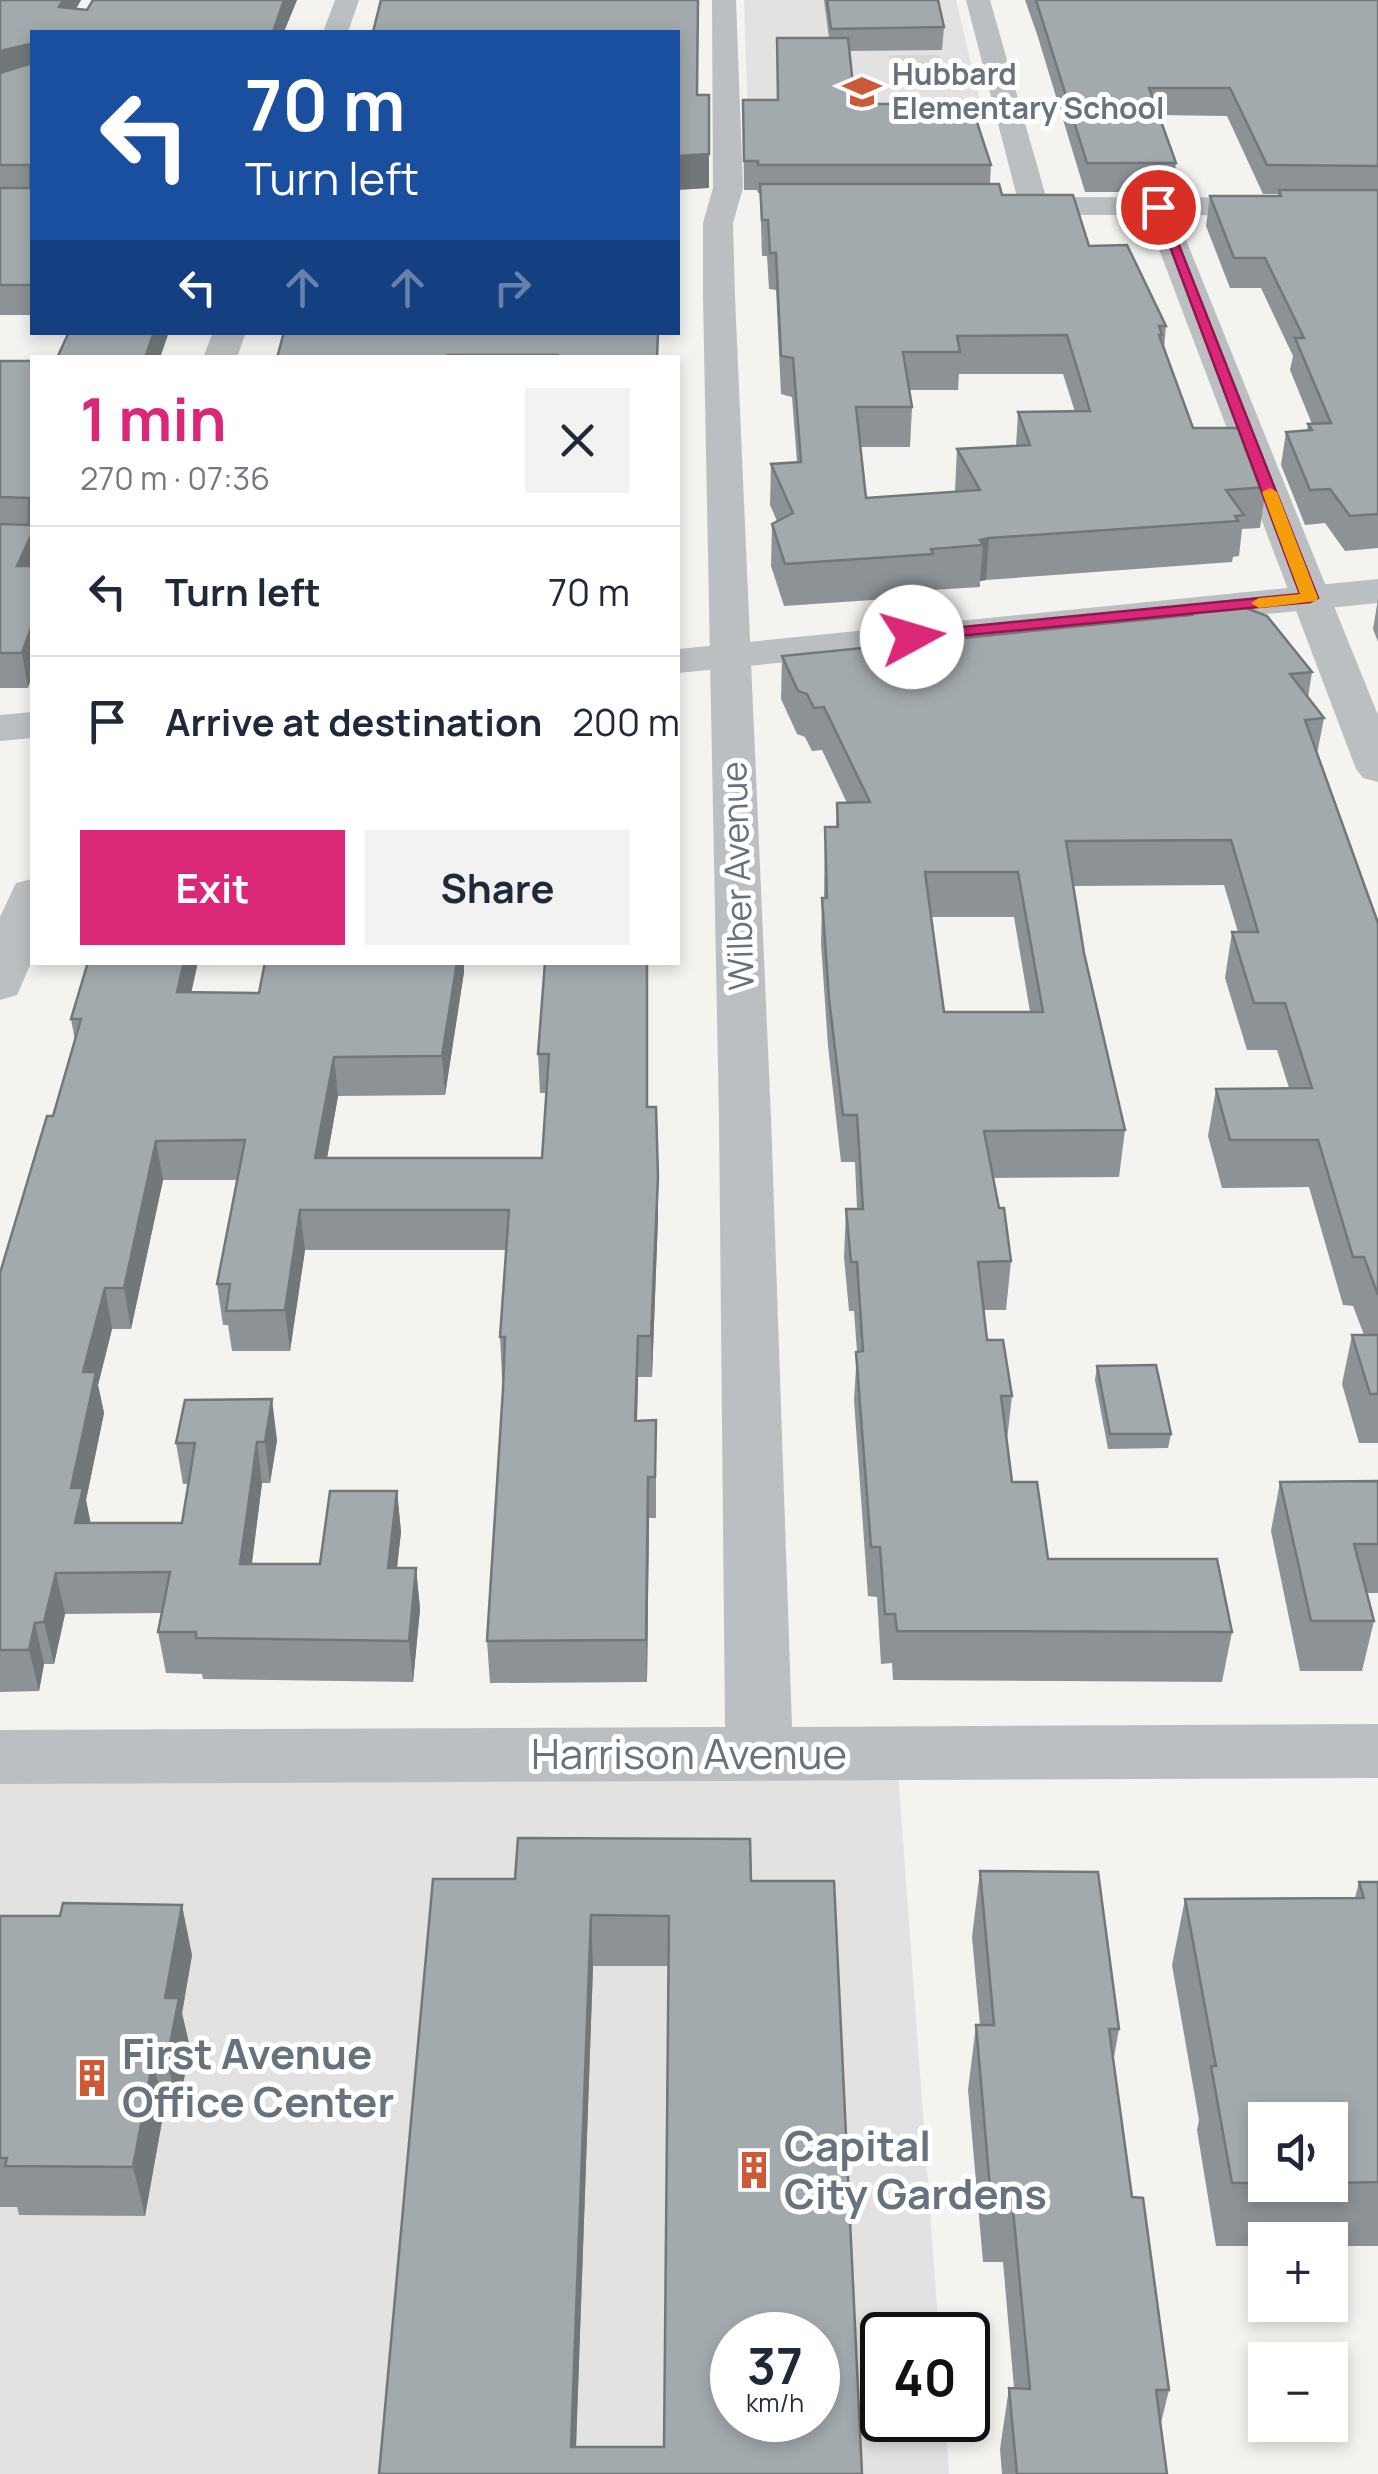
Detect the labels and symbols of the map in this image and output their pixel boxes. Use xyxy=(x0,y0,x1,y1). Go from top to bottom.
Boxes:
place label: Hubbard Elementary School xyxy=(892,53,1164,128)
school or university icon: Hubbard Elementary School xyxy=(841,71,883,113)
pin xyxy=(1116,165,1201,250)
position arrow xyxy=(860,585,964,689)
street label: Wilber Avenue xyxy=(709,761,765,991)
street label: Harrison Avenue xyxy=(531,1724,847,1782)
place label: First Avenue Office Center xyxy=(122,2024,394,2130)
building icon: First Avenue Office Center xyxy=(71,2057,113,2099)
place label: Capital City Gardens xyxy=(784,2116,1047,2222)
building icon: Capital City Gardens xyxy=(733,2149,775,2191)
speed limit sign: 40 xyxy=(860,2312,990,2442)

